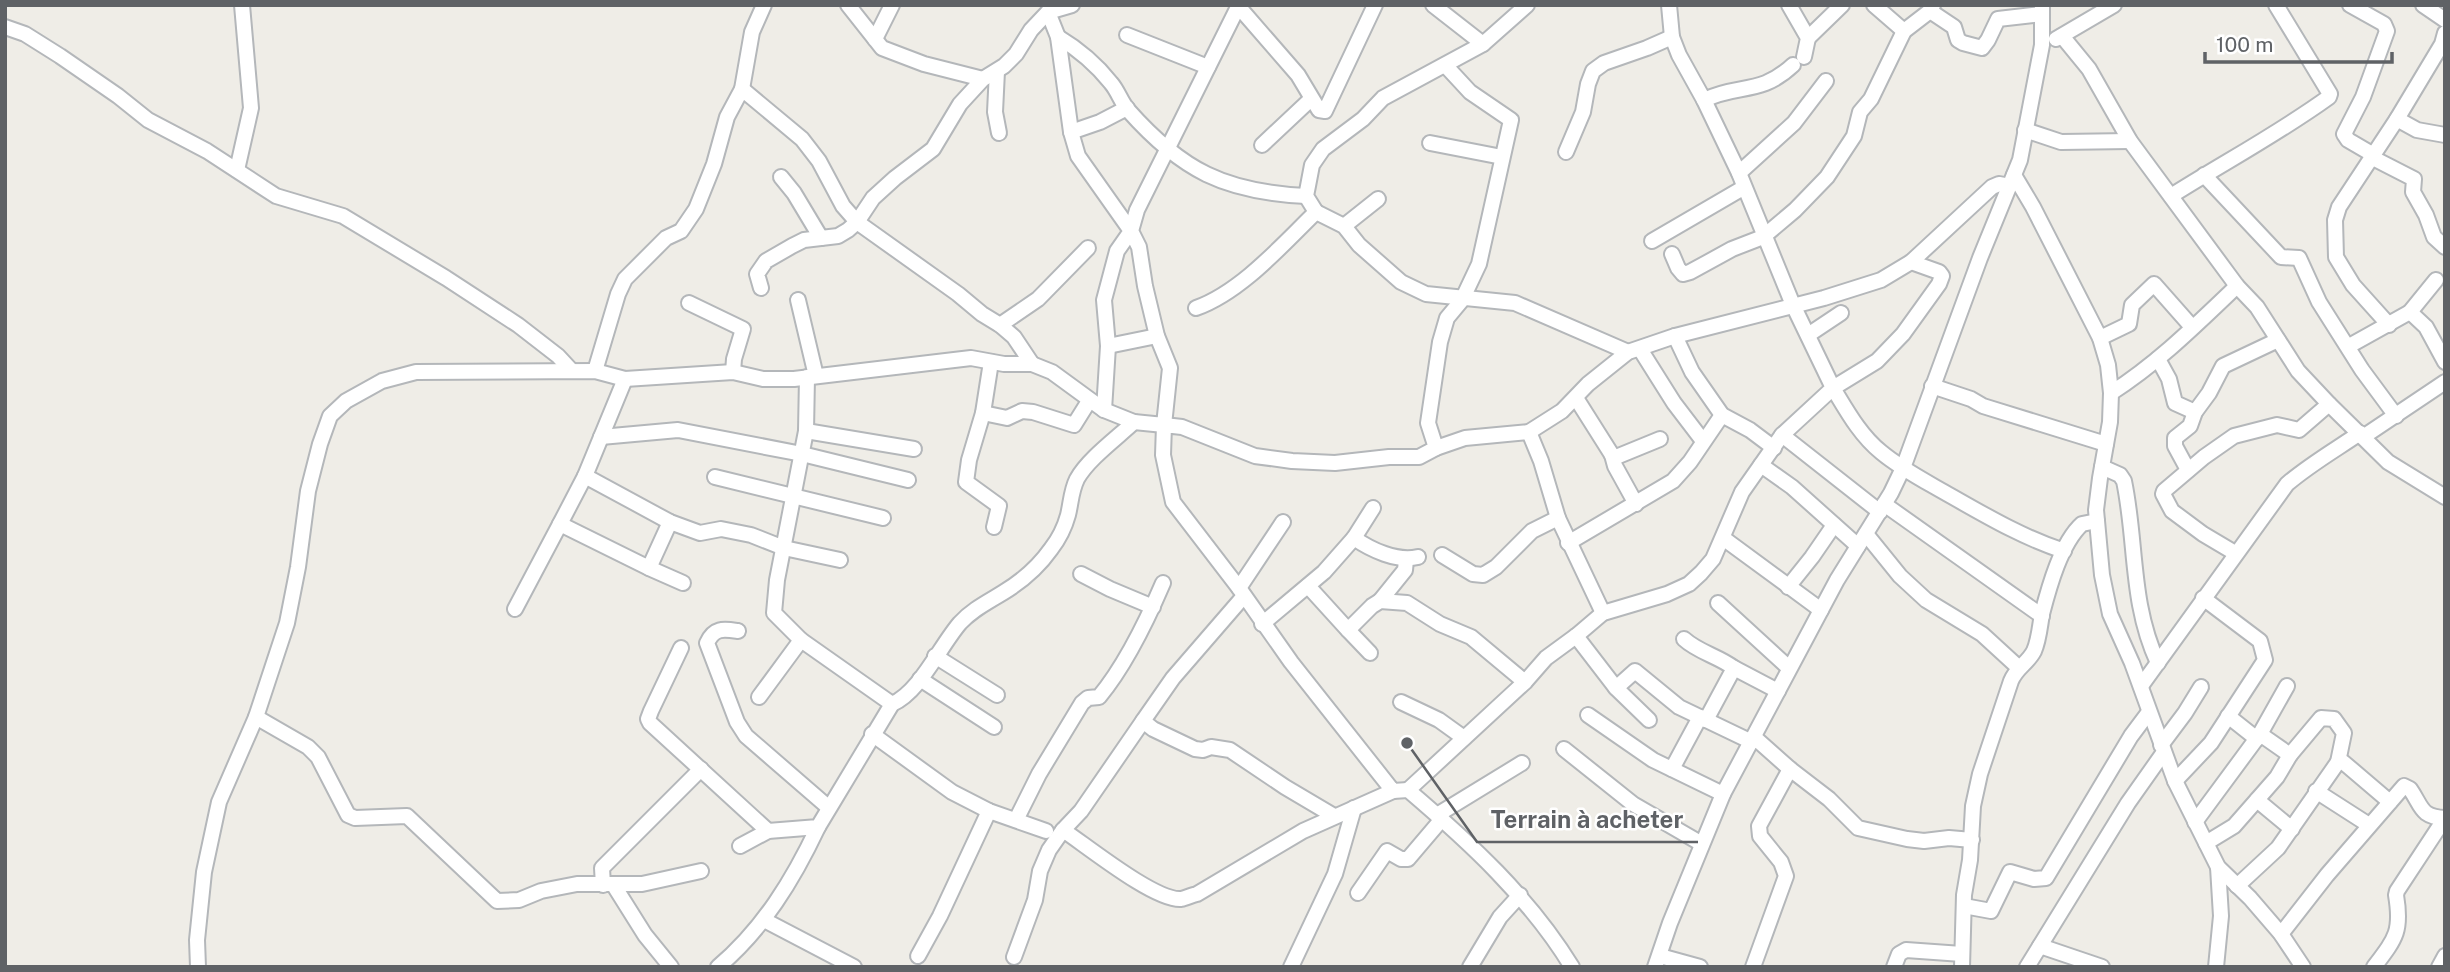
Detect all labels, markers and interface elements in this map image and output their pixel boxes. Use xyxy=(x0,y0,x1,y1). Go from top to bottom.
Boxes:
scale bar xyxy=(2205,21,2392,65)
text: 100 m xyxy=(2216,32,2273,57)
callout: Terrain à acheter xyxy=(1477,797,1698,842)
text: Terrain à acheter xyxy=(1491,805,1683,833)

